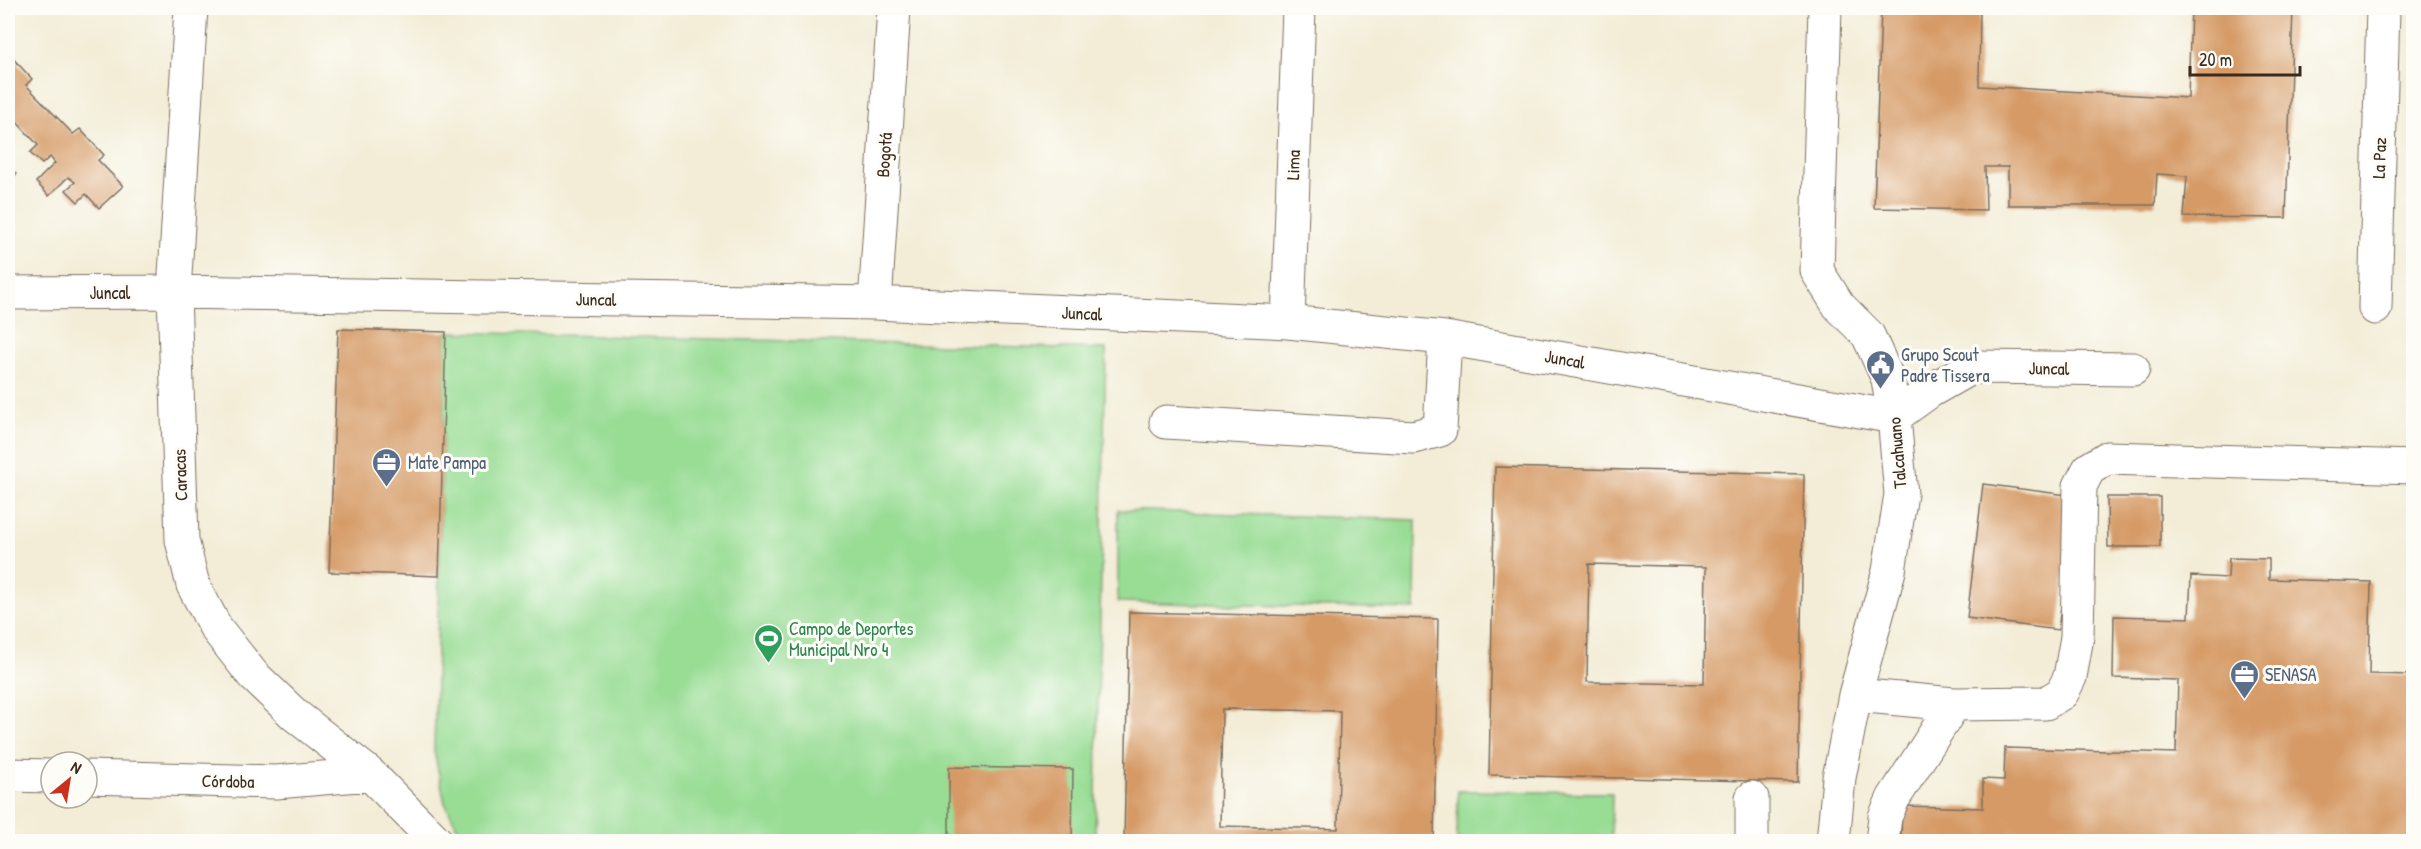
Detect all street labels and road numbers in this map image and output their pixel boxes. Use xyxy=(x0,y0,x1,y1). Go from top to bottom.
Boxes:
street label: Bogotá xyxy=(870,132,898,178)
street label: La Paz xyxy=(2366,137,2392,179)
street label: Lima xyxy=(1280,150,1306,180)
street label: Juncal xyxy=(90,280,131,305)
street label: Juncal xyxy=(575,286,617,312)
street label: Juncal xyxy=(1061,299,1103,327)
street label: Juncal xyxy=(1543,343,1587,375)
street label: Juncal xyxy=(2028,355,2070,381)
street label: Talcahuano xyxy=(1881,416,1913,490)
street label: Caracas xyxy=(167,449,193,501)
street label: Córdoba xyxy=(201,768,255,794)

